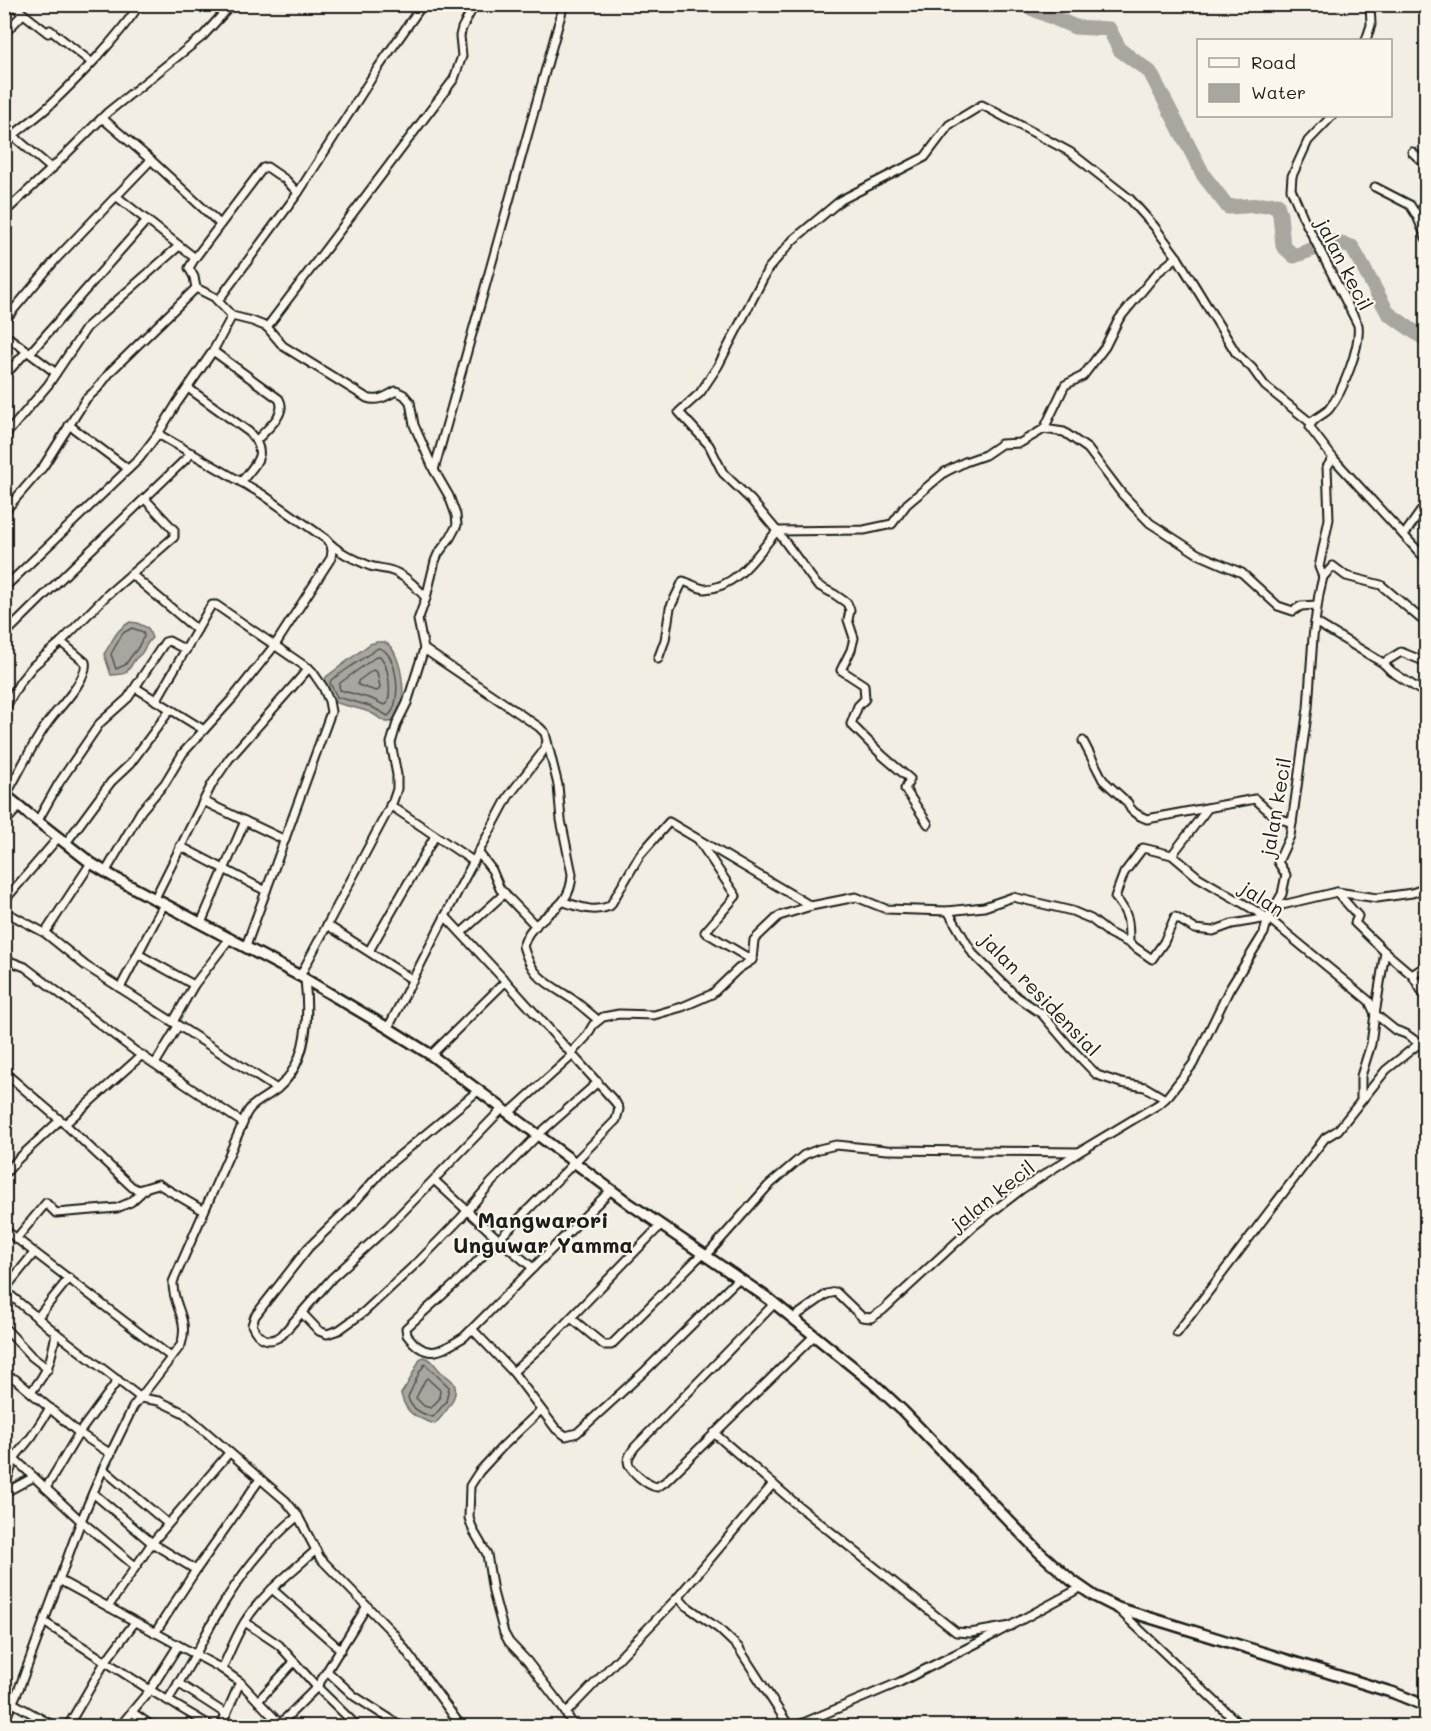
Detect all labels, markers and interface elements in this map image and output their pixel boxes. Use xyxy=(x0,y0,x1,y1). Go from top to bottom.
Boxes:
legend xyxy=(1197,39,1392,117)
text: Road xyxy=(1251,50,1296,74)
text: Water xyxy=(1251,80,1306,104)
street label: jalan kecil xyxy=(1310,212,1379,314)
street label: jalan kecil xyxy=(1253,755,1296,860)
street label: jalan xyxy=(1234,873,1290,922)
street label: jalan residensial xyxy=(974,925,1107,1061)
street label: jalan kecil xyxy=(943,1154,1039,1237)
district label: Mangwarori Unguwar Yamma xyxy=(453,1205,633,1259)

